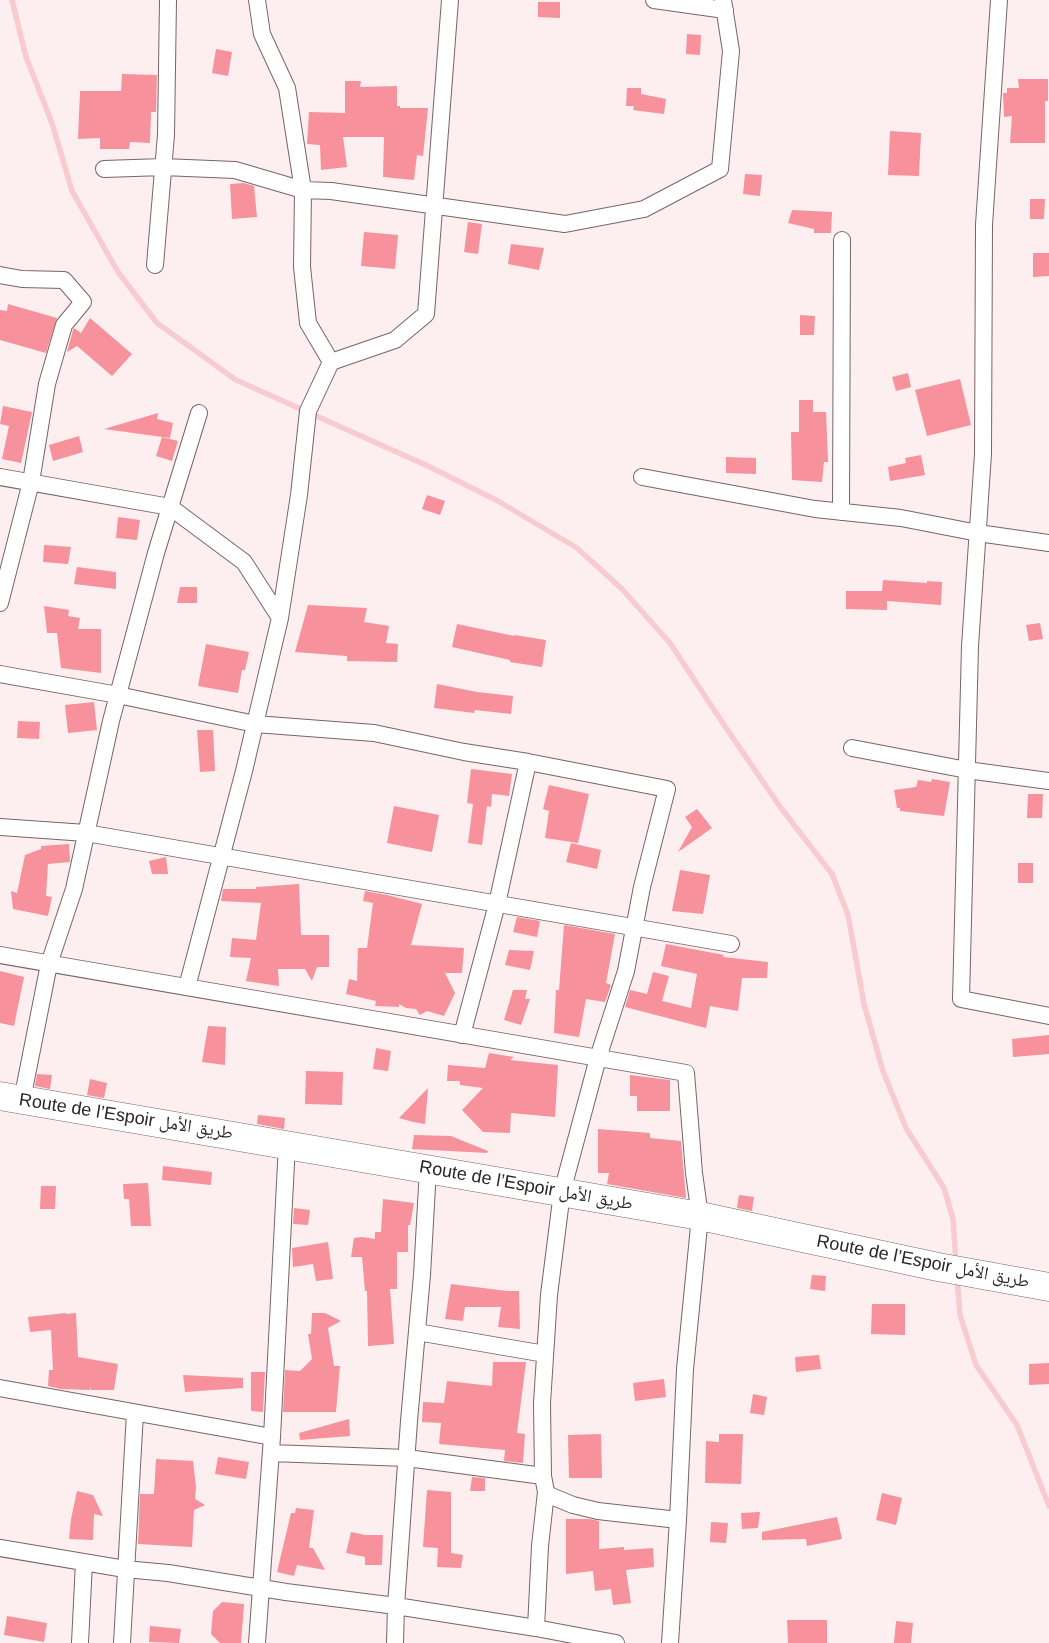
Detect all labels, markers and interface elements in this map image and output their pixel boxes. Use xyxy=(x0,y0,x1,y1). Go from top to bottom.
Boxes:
street label: Route de l’Espoir طريق الأمل xyxy=(17,1089,235,1145)
street label: Route de l’Espoir طريق الأمل xyxy=(418,1157,634,1215)
street label: Route de l’Espoir طريق الأمل xyxy=(815,1231,1031,1293)

